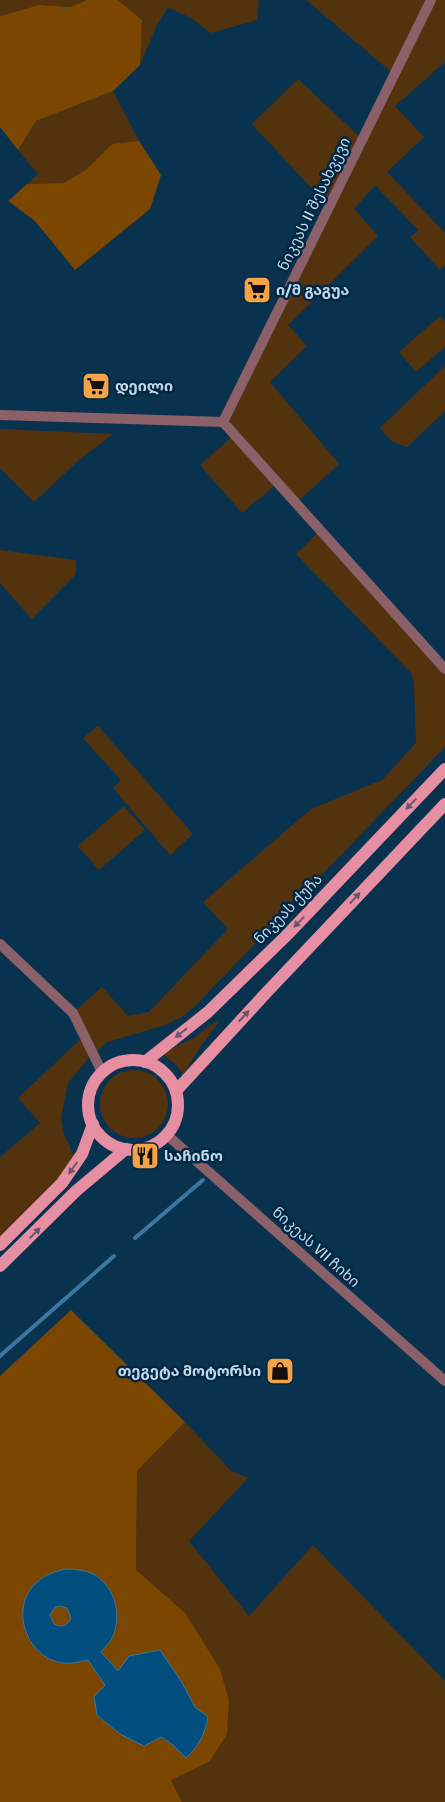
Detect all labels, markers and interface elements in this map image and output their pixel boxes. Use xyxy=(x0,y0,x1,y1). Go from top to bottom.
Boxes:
street label: ნიკეას II შესახვევი xyxy=(274,134,354,274)
supermarket icon: ი/მ გაგუა xyxy=(242,275,272,305)
place label: ი/მ გაგუა xyxy=(276,281,349,299)
supermarket icon: დეილი xyxy=(81,371,111,401)
place label: დეილი xyxy=(115,377,173,395)
one-way arrow xyxy=(405,798,417,810)
street label: ნიკეას ქუჩა xyxy=(250,870,326,948)
one-way arrow xyxy=(349,892,361,904)
one-way arrow xyxy=(293,916,305,928)
one-way arrow xyxy=(238,1011,250,1023)
one-way arrow xyxy=(175,1028,188,1039)
restaurant icon: საჩინო xyxy=(130,1141,160,1171)
place label: საჩინო xyxy=(164,1147,223,1165)
one-way arrow xyxy=(68,1161,78,1175)
street label: ნიკეას VII ჩიხი xyxy=(269,1203,363,1291)
one-way arrow xyxy=(29,1227,41,1239)
shop icon: თეგეტა მოტორსი xyxy=(265,1356,295,1386)
place label: თეგეტა მოტორსი xyxy=(118,1362,261,1380)

